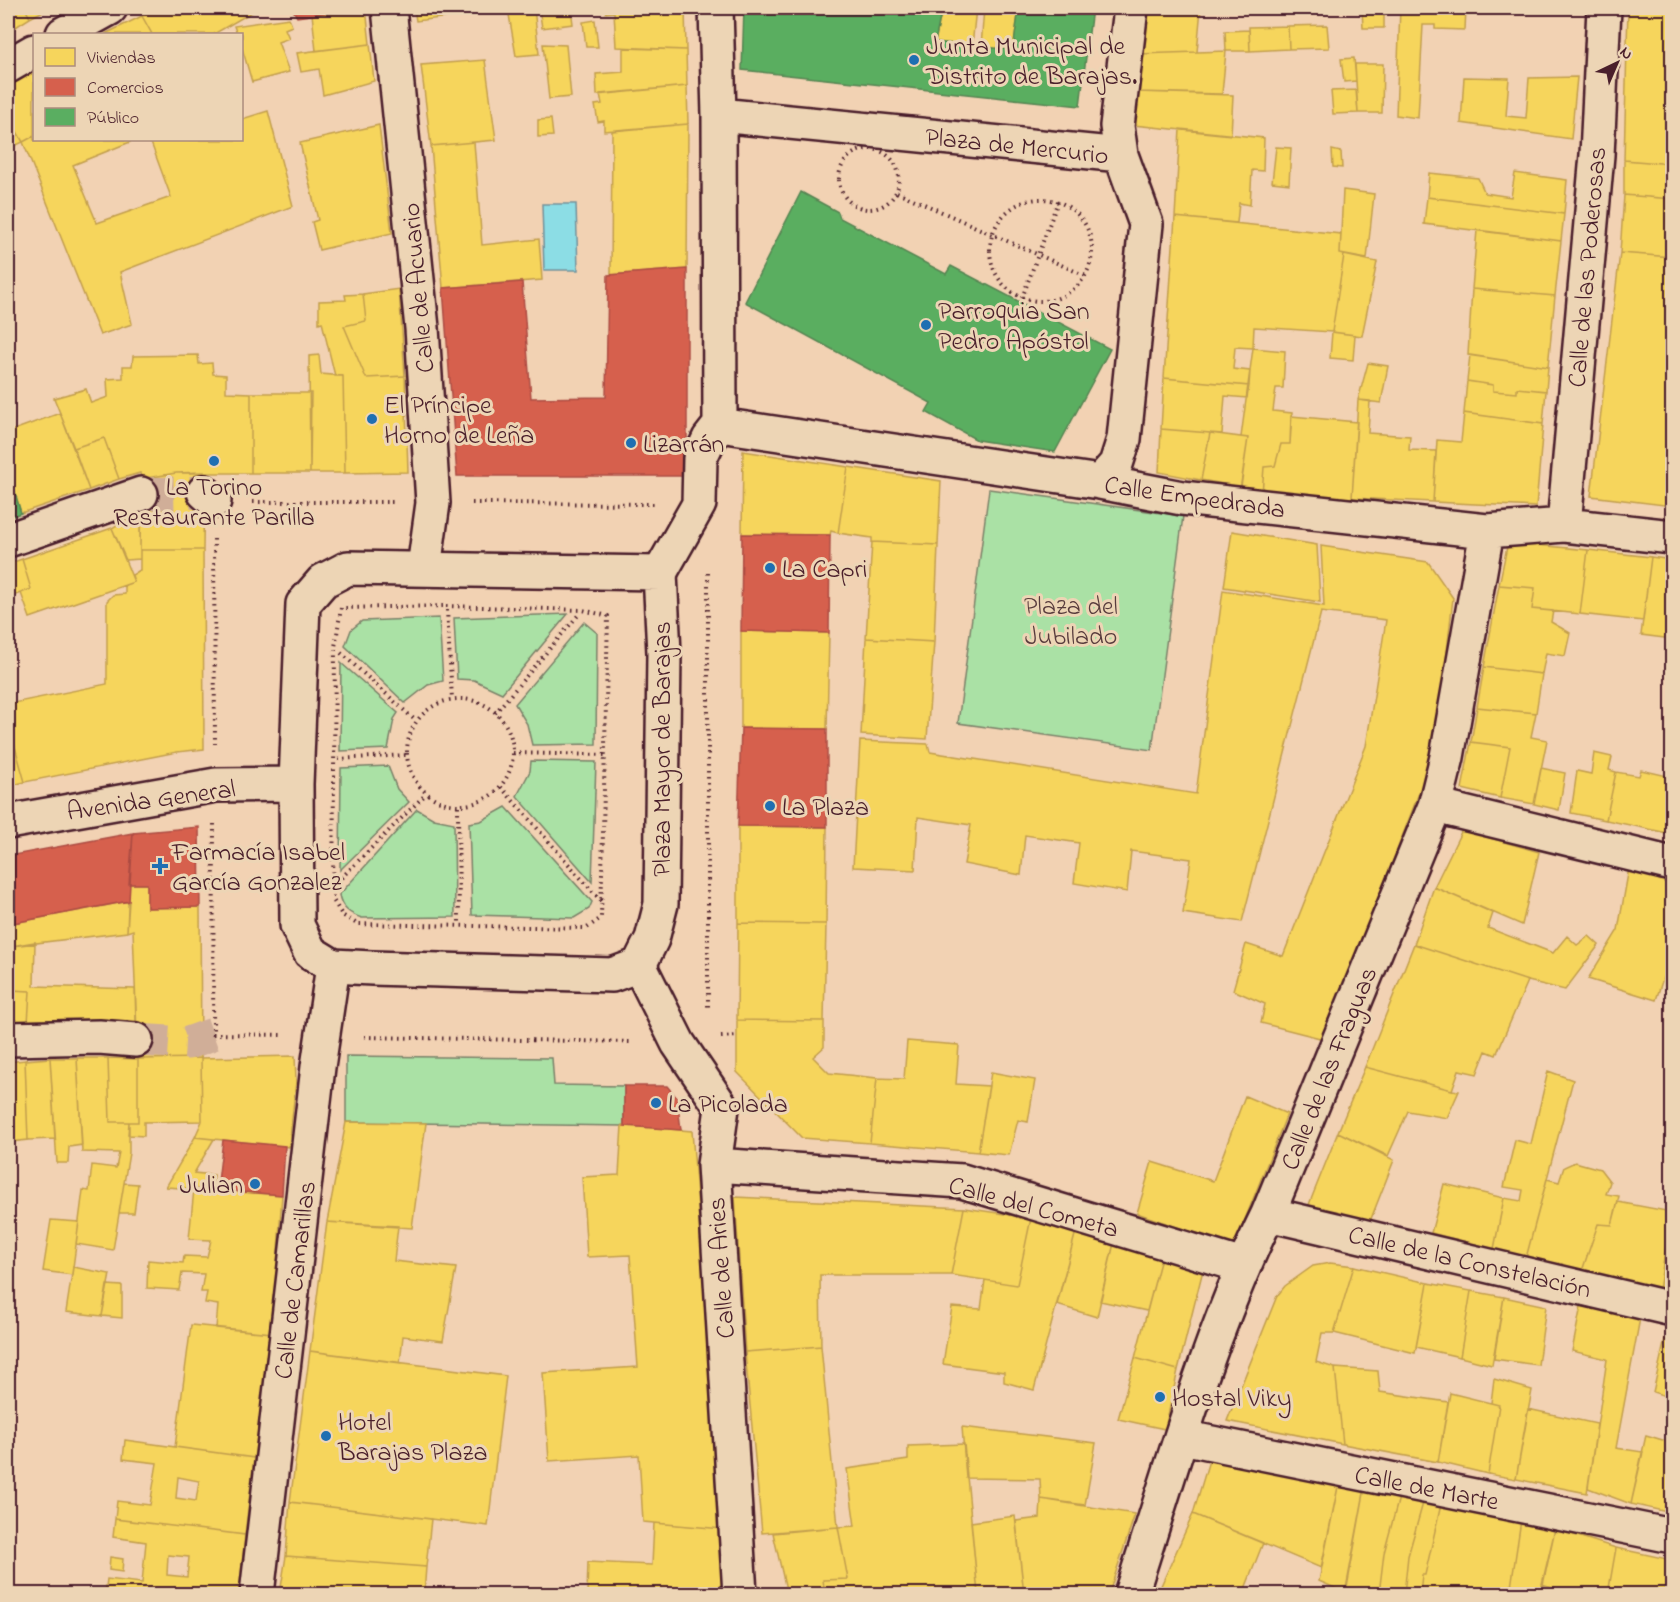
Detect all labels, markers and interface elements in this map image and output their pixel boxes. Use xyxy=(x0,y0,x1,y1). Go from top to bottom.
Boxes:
place label: Junta Municipal de Distrito de Barajas. xyxy=(925,29,1137,97)
legend xyxy=(33,33,243,141)
north arrow xyxy=(1587,33,1647,93)
text: N xyxy=(1614,41,1638,66)
text: Viviendas xyxy=(86,46,156,72)
marker: Junta Municipal de Distrito de Barajas. xyxy=(907,53,921,67)
text: Comercios xyxy=(87,76,164,102)
text: Público xyxy=(87,106,139,132)
street label: Plaza de Mercurio xyxy=(923,119,1110,177)
street label: Calle de las Poderosas xyxy=(1560,145,1618,389)
street label: Calle de Acuario xyxy=(394,201,446,374)
place label: Parroquia San Pedro Apóstol xyxy=(938,294,1090,362)
marker: Parroquia San Pedro Apóstol xyxy=(919,318,933,332)
place label: El Príncipe Horno de Leña xyxy=(384,388,534,456)
marker: El Príncipe Horno de Leña xyxy=(365,412,379,426)
place label: Lizarrán xyxy=(643,427,724,465)
marker: Lizarrán xyxy=(624,436,638,450)
marker: La Torino Restaurante Parilla xyxy=(207,454,221,468)
street label: Calle Empedrada xyxy=(1102,467,1287,530)
place label: La Torino Restaurante Parilla xyxy=(113,470,315,538)
place label: La Capri xyxy=(782,552,867,590)
marker: La Capri xyxy=(763,561,777,575)
park label: Plaza del Jubilado xyxy=(1024,589,1118,657)
street label: Plaza Mayor de Barajas xyxy=(645,621,683,877)
street label: Avenida General xyxy=(65,771,238,833)
place label: La Plaza xyxy=(782,790,869,828)
marker: La Plaza xyxy=(763,799,777,813)
place label: Farmacía Isabel García Gonzalez xyxy=(171,835,345,903)
marker: Farmacía Isabel García Gonzalez xyxy=(153,859,167,873)
street label: Calle de las Fraguas xyxy=(1273,962,1389,1177)
place label: La Picolada xyxy=(668,1087,788,1125)
marker: La Picolada xyxy=(649,1096,663,1110)
place label: Julian xyxy=(180,1168,243,1206)
street label: Calle del Cometa xyxy=(944,1168,1123,1250)
marker: Julian xyxy=(248,1177,262,1191)
street label: Calle de Camarillas xyxy=(266,1179,328,1382)
street label: Calle de Aries xyxy=(699,1196,747,1340)
street label: Calle de la Constelación xyxy=(1344,1218,1594,1310)
place label: Hostal Viky xyxy=(1172,1381,1292,1419)
marker: Hostal Viky xyxy=(1153,1390,1167,1404)
place label: Hotel Barajas Plaza xyxy=(337,1405,487,1473)
marker: Hotel Barajas Plaza xyxy=(319,1429,333,1443)
street label: Calle de Marte xyxy=(1351,1457,1502,1523)

